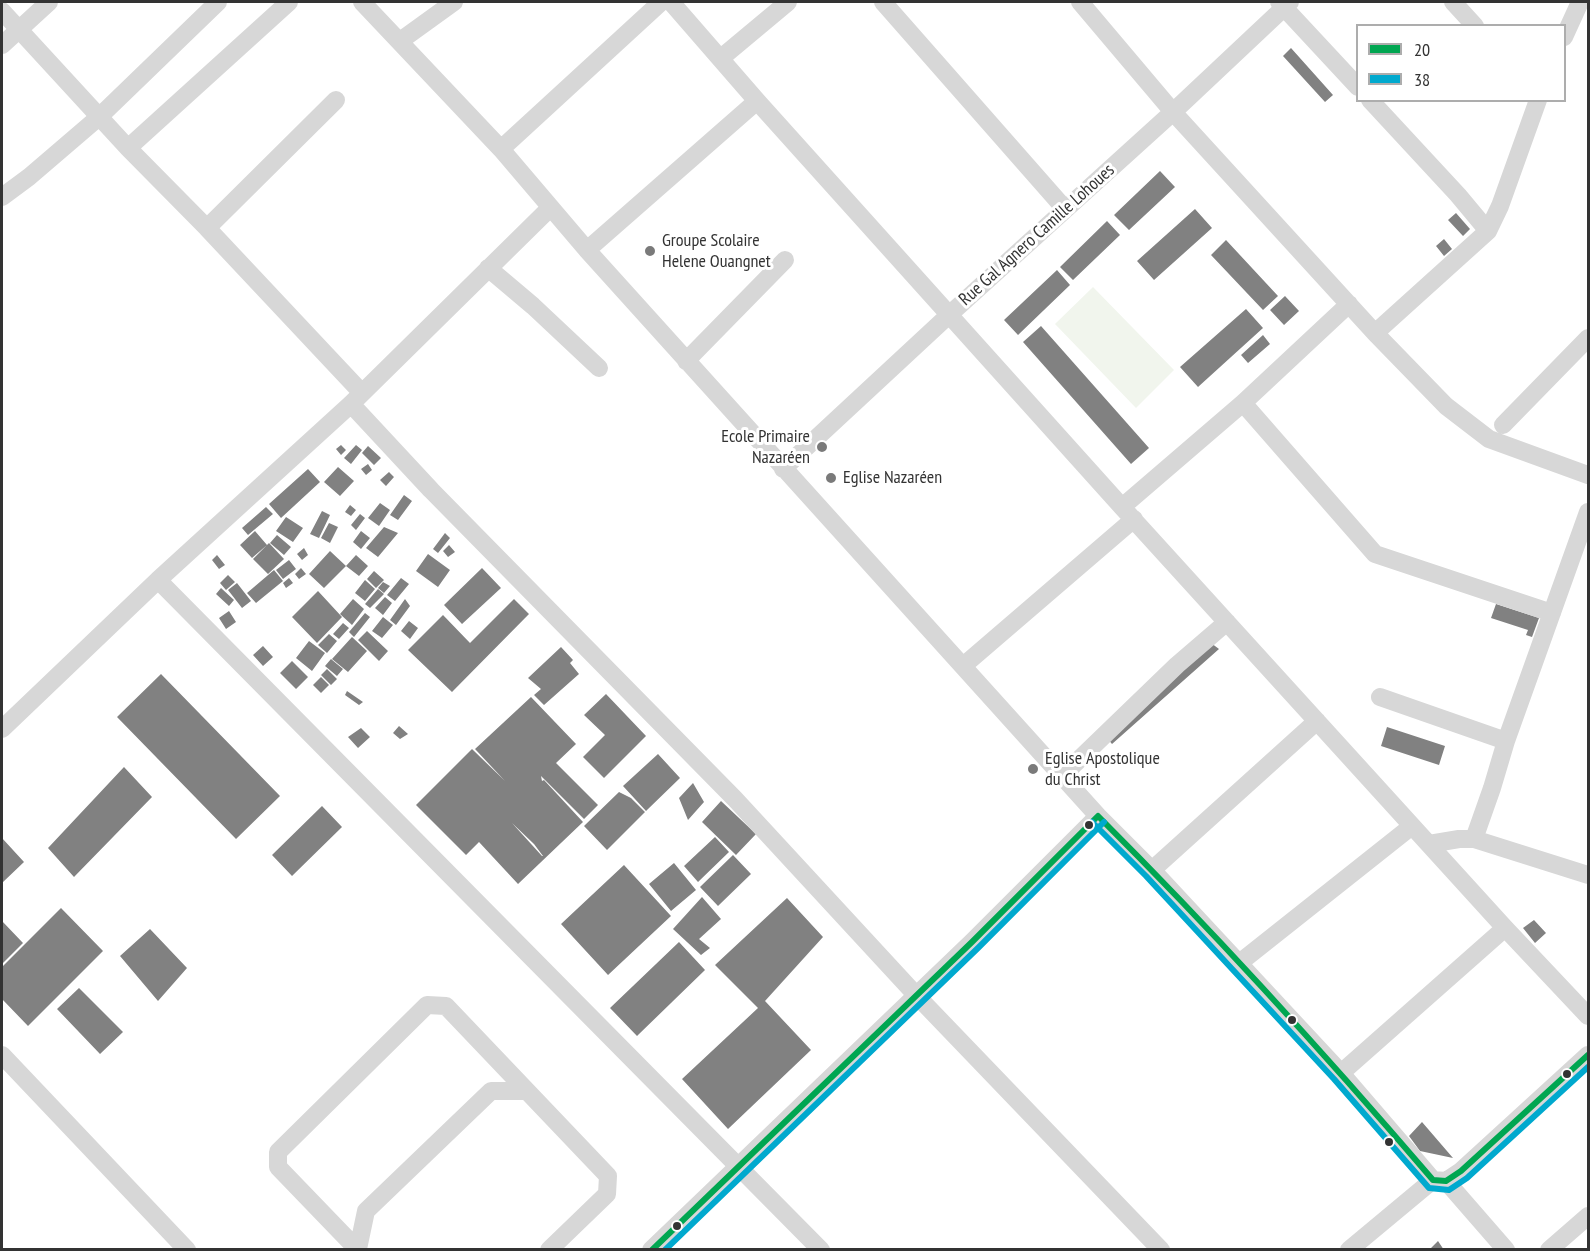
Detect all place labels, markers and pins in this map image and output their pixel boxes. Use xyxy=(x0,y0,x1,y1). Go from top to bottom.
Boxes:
place label: Groupe Scolaire Helene Ouangnet xyxy=(662,230,771,272)
marker: Groupe Scolaire Helene Ouangnet xyxy=(643,244,657,258)
place label: Ecole Primaire Nazaréen xyxy=(721,426,810,468)
marker: Ecole Primaire Nazaréen xyxy=(815,440,829,454)
place label: Eglise Nazaréen xyxy=(843,467,942,489)
marker: Eglise Nazaréen xyxy=(824,471,838,485)
place label: Eglise Apostolique du Christ xyxy=(1045,748,1160,790)
marker: Eglise Apostolique du Christ xyxy=(1026,762,1040,776)
unlabelled marker xyxy=(1083,819,1095,831)
unlabelled marker xyxy=(1286,1014,1298,1026)
unlabelled marker xyxy=(1561,1068,1573,1080)
unlabelled marker xyxy=(1383,1136,1395,1148)
unlabelled marker xyxy=(671,1220,683,1232)

